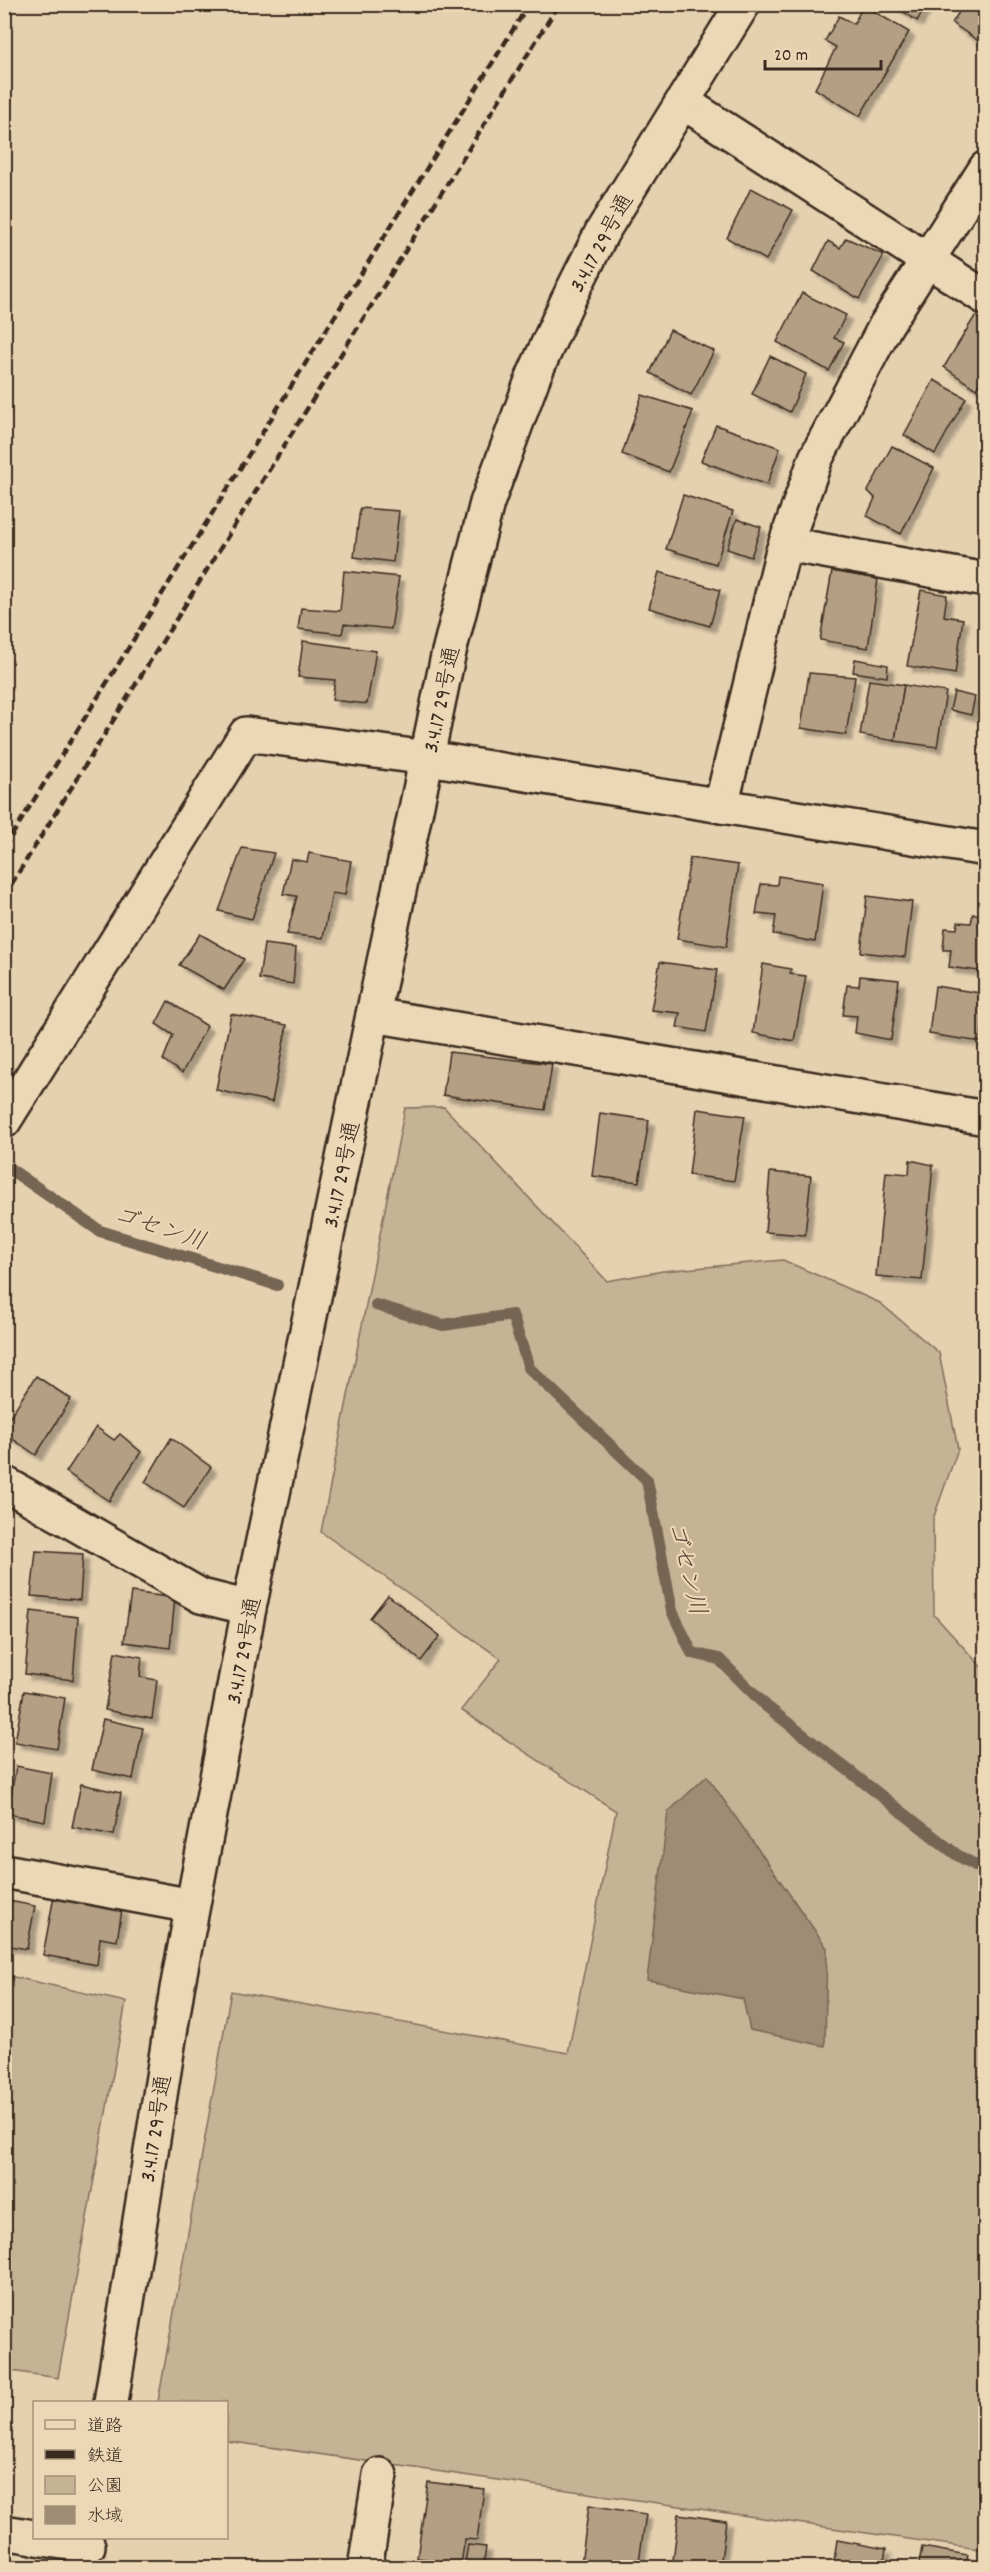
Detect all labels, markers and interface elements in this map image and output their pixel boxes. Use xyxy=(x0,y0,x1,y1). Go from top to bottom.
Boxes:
scale bar xyxy=(765,33,880,71)
text: 20 m xyxy=(774,44,808,69)
street label: 3.4.17 29号通 xyxy=(563,189,643,299)
street label: 3.4.17 29号通 xyxy=(417,644,470,756)
street label: 3.4.17 29号通 xyxy=(317,1119,370,1231)
water label: ゴセン川 xyxy=(108,1199,210,1261)
water label: ゴセン川 xyxy=(657,1518,713,1619)
street label: 3.4.17 29号通 xyxy=(220,1595,271,1707)
street label: 3.4.17 29号通 xyxy=(134,2073,181,2184)
legend xyxy=(33,2401,228,2539)
text: 道路 xyxy=(87,2415,123,2440)
text: 鉄道 xyxy=(87,2445,123,2470)
text: 公園 xyxy=(87,2475,123,2500)
text: 水域 xyxy=(87,2505,123,2530)

